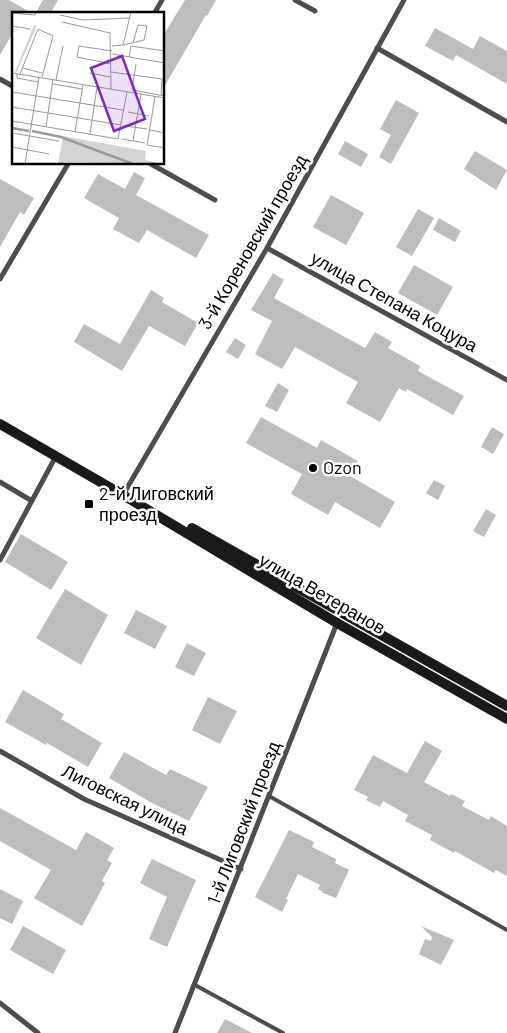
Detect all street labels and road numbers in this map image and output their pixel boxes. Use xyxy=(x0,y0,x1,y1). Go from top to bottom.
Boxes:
street label: 3-й Кореновский проезд xyxy=(193,150,311,333)
street label: улица Степана Коцура xyxy=(307,246,482,357)
street label: улица Ветеранов xyxy=(255,548,390,638)
street label: 1-й Лиговский проезд xyxy=(202,738,284,907)
street label: Лиговская улица xyxy=(59,759,193,840)

